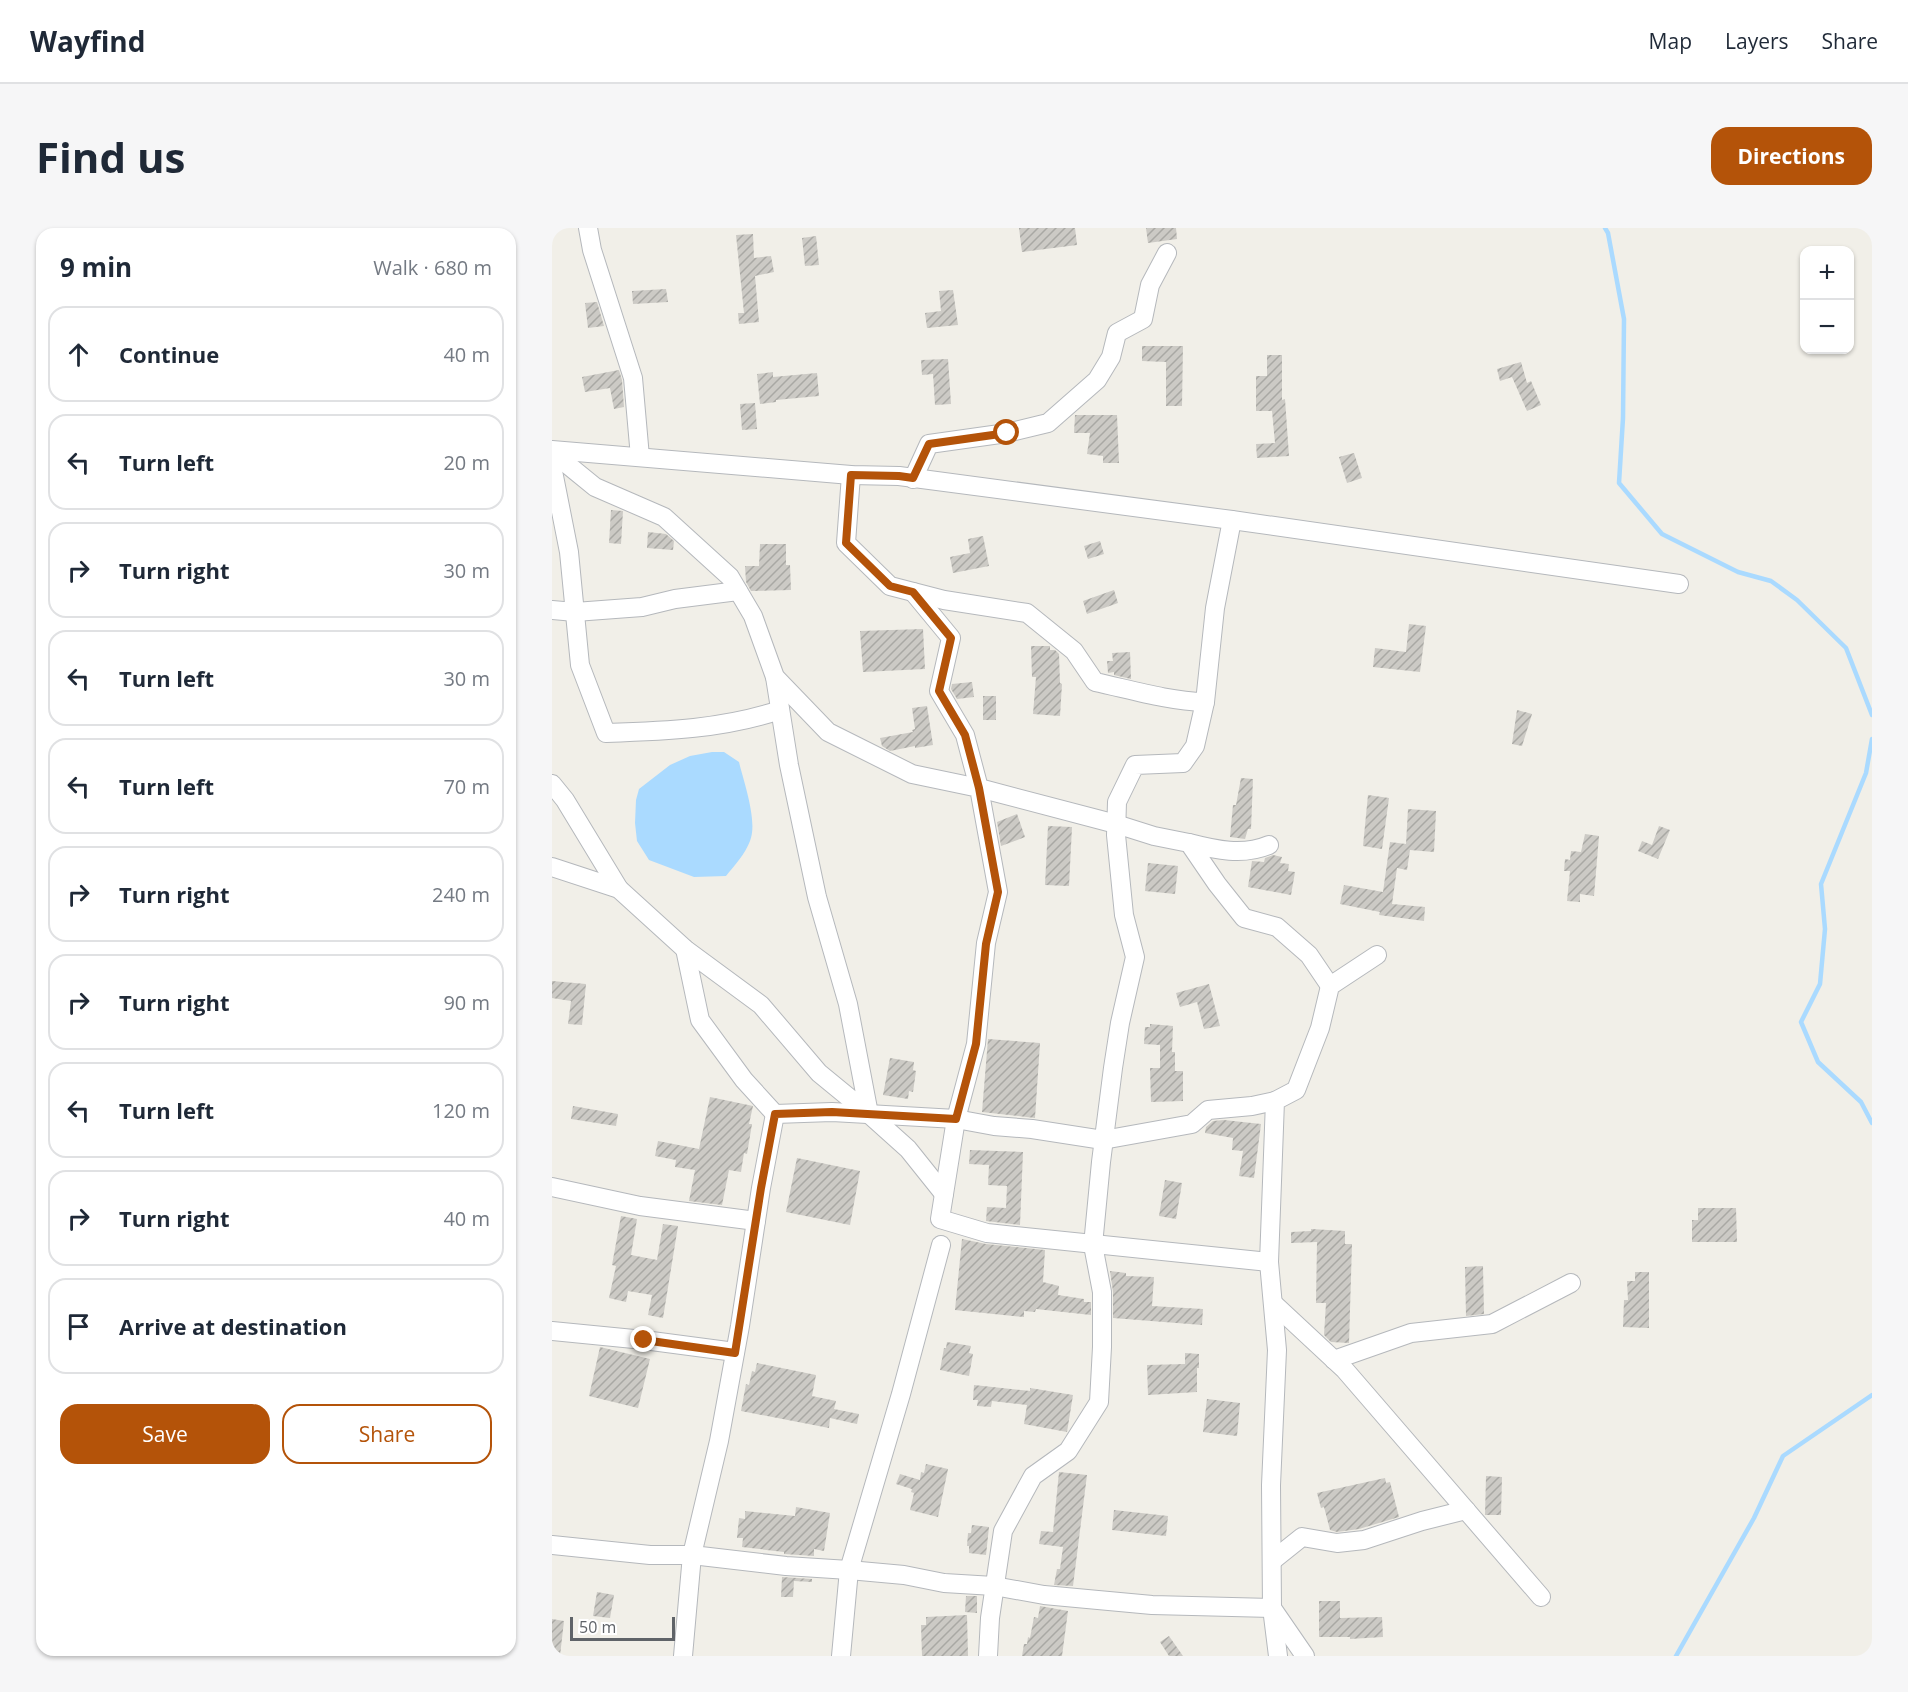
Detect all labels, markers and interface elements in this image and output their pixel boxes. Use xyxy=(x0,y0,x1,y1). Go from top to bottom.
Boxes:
text: Wayfind xyxy=(30,22,145,60)
text: Map xyxy=(1649,27,1692,55)
text: Layers xyxy=(1725,27,1789,55)
text: Share xyxy=(1822,27,1878,55)
button: Directions xyxy=(1711,127,1872,185)
text: Find us xyxy=(36,128,185,185)
map controls xyxy=(1800,246,1854,354)
button: + xyxy=(1800,246,1854,300)
text: 9 min xyxy=(60,249,132,285)
text: Walk · 680 m xyxy=(373,254,492,281)
button: − xyxy=(1800,300,1854,354)
icon: ahead xyxy=(62,338,95,371)
text: Continue xyxy=(119,339,219,369)
text: 40 m xyxy=(443,341,490,368)
route start xyxy=(993,419,1019,445)
icon: left xyxy=(62,446,95,479)
text: Turn left xyxy=(119,447,214,477)
text: 20 m xyxy=(443,449,490,476)
icon: right xyxy=(62,554,95,587)
text: Turn right xyxy=(119,555,230,585)
text: 30 m xyxy=(443,557,490,584)
icon: left xyxy=(62,662,95,695)
text: Turn left xyxy=(119,663,214,693)
text: 30 m xyxy=(443,665,490,692)
icon: left xyxy=(62,770,95,803)
text: Turn left xyxy=(119,771,214,801)
text: 70 m xyxy=(443,773,490,800)
icon: right xyxy=(62,878,95,911)
text: Turn right xyxy=(119,879,230,909)
text: 240 m xyxy=(432,881,490,908)
icon: right xyxy=(62,986,95,1019)
text: Turn right xyxy=(119,987,230,1017)
text: 90 m xyxy=(443,989,490,1016)
icon: left xyxy=(62,1094,95,1127)
text: Turn left xyxy=(119,1095,214,1125)
text: 120 m xyxy=(432,1097,490,1124)
icon: right xyxy=(62,1202,95,1235)
text: Turn right xyxy=(119,1203,230,1233)
text: 40 m xyxy=(443,1205,490,1232)
icon: arrive xyxy=(62,1310,95,1343)
text: Arrive at destination xyxy=(119,1311,347,1341)
route end xyxy=(630,1326,656,1352)
button: Save xyxy=(60,1404,270,1464)
button: Share xyxy=(282,1404,492,1464)
scale bar xyxy=(570,1614,675,1642)
text: 50 m xyxy=(579,1616,616,1638)

